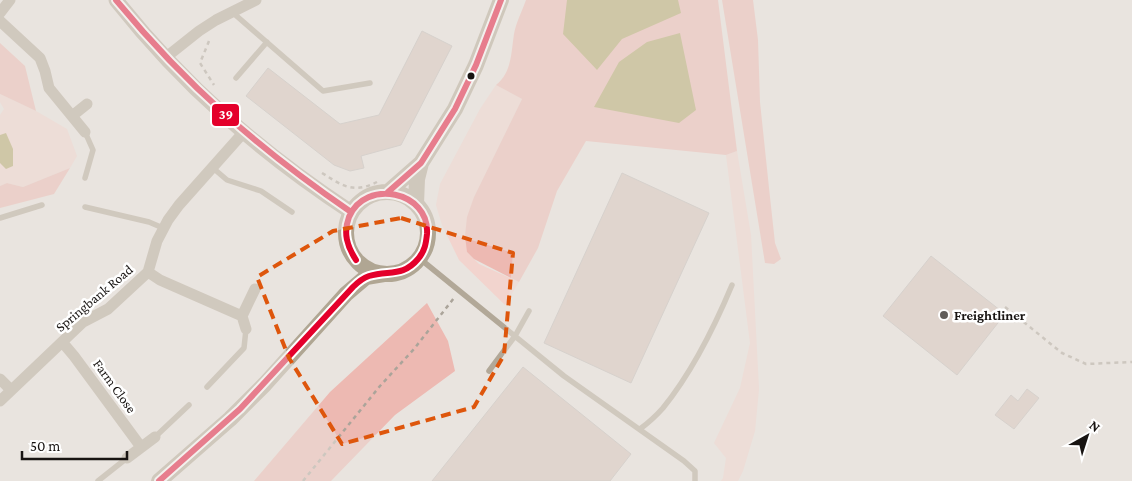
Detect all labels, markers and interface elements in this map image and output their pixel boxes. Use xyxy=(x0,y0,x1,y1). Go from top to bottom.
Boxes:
unlabelled marker xyxy=(466,71,476,81)
line badge: 39 xyxy=(211,103,240,127)
text: 39 xyxy=(219,106,233,122)
street label: Springbank Road xyxy=(52,261,136,335)
place label: Freightliner xyxy=(954,307,1026,323)
marker: Freightliner xyxy=(938,309,950,321)
street label: Farm Close xyxy=(90,356,140,416)
north arrow xyxy=(1062,411,1112,461)
text: N xyxy=(1086,417,1104,435)
scale bar xyxy=(22,428,128,460)
text: 50 m xyxy=(30,438,60,454)

